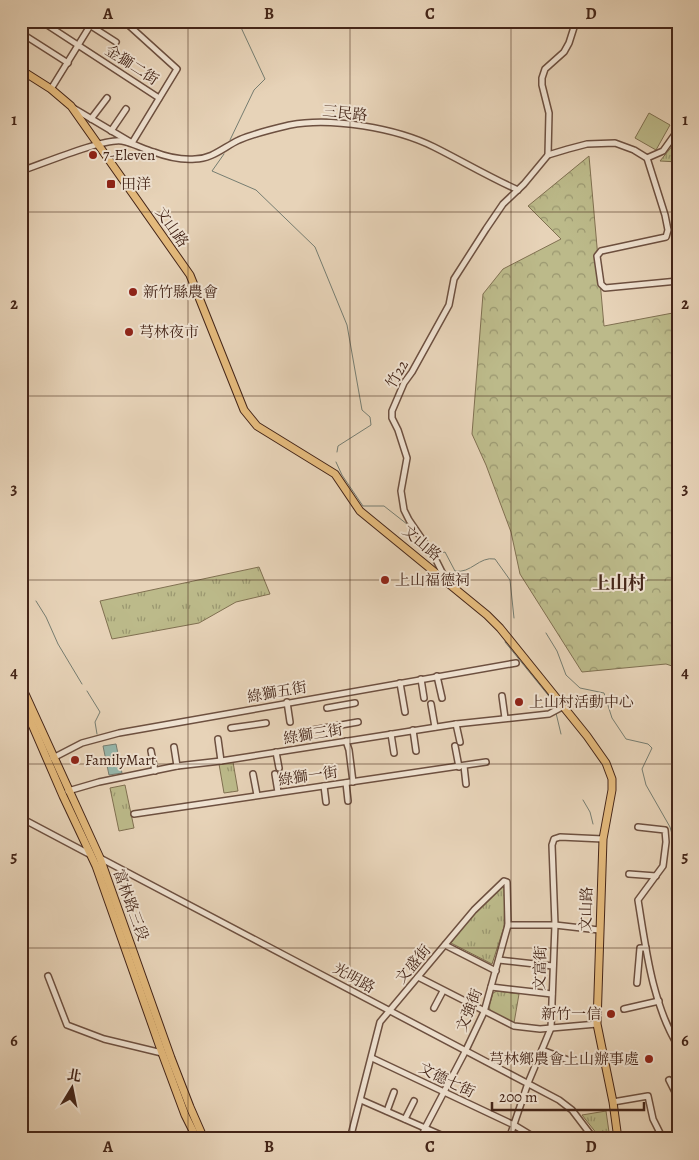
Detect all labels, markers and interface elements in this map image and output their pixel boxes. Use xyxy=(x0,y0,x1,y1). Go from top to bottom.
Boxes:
text: A xyxy=(102,3,114,25)
text: B xyxy=(264,3,274,25)
text: C xyxy=(425,3,435,25)
text: D xyxy=(585,3,597,25)
street label: 金獅二街 xyxy=(101,40,163,90)
street label: 三民路 xyxy=(322,101,368,125)
text: 1 xyxy=(11,109,17,131)
text: 1 xyxy=(682,109,688,131)
place label: 7-Eleven xyxy=(103,145,155,165)
marker: 7-Eleven xyxy=(87,149,99,161)
place label: 田洋 xyxy=(121,174,151,194)
marker: 田洋 xyxy=(105,178,117,190)
street label: 文山路 xyxy=(151,203,193,251)
place label: 新竹縣農會 xyxy=(143,282,218,302)
marker: 新竹縣農會 xyxy=(127,286,139,298)
text: 2 xyxy=(10,293,18,315)
text: 2 xyxy=(681,293,689,315)
place label: 芎林夜市 xyxy=(139,322,199,342)
marker: 芎林夜市 xyxy=(123,326,135,338)
street label: 竹22 xyxy=(381,356,413,392)
text: 3 xyxy=(11,478,18,500)
text: 3 xyxy=(682,478,689,500)
street label: 文山路 xyxy=(398,521,446,565)
place label: 上山福德祠 xyxy=(395,570,470,590)
district label: 上山村 xyxy=(592,571,646,595)
marker: 上山福德祠 xyxy=(379,574,391,586)
text: 4 xyxy=(10,662,18,684)
text: 4 xyxy=(681,662,689,684)
street label: 綠獅五街 xyxy=(246,677,308,707)
place label: 上山村活動中心 xyxy=(529,692,634,712)
marker: 上山村活動中心 xyxy=(513,696,525,708)
street label: 綠獅三街 xyxy=(282,719,344,749)
place label: FamilyMart xyxy=(85,750,156,770)
marker: FamilyMart xyxy=(69,754,81,766)
street label: 綠獅一街 xyxy=(277,762,339,790)
text: 5 xyxy=(11,846,18,868)
text: 5 xyxy=(682,846,689,868)
street label: 富林路三段 xyxy=(109,866,153,944)
street label: 文山路 xyxy=(575,886,597,932)
street label: 文盛街 xyxy=(391,940,435,988)
street label: 文富街 xyxy=(529,945,551,991)
street label: 光明路 xyxy=(329,958,379,998)
street label: 文強街 xyxy=(451,985,487,1035)
place label: 新竹一信 xyxy=(541,1004,601,1024)
marker: 新竹一信 xyxy=(605,1008,617,1020)
text: 6 xyxy=(10,1030,18,1052)
text: 6 xyxy=(681,1030,689,1052)
place label: 芎林鄉農會上山辦事處 xyxy=(489,1049,639,1069)
marker: 芎林鄉農會上山辦事處 xyxy=(643,1053,655,1065)
street label: 文德七街 xyxy=(416,1058,478,1102)
north arrow xyxy=(48,1062,98,1112)
text: 北 xyxy=(66,1065,83,1086)
scale bar xyxy=(492,1080,644,1112)
text: 200 m xyxy=(499,1087,538,1107)
text: A xyxy=(102,1136,114,1158)
text: B xyxy=(264,1136,274,1158)
text: C xyxy=(425,1136,435,1158)
text: D xyxy=(585,1136,597,1158)

